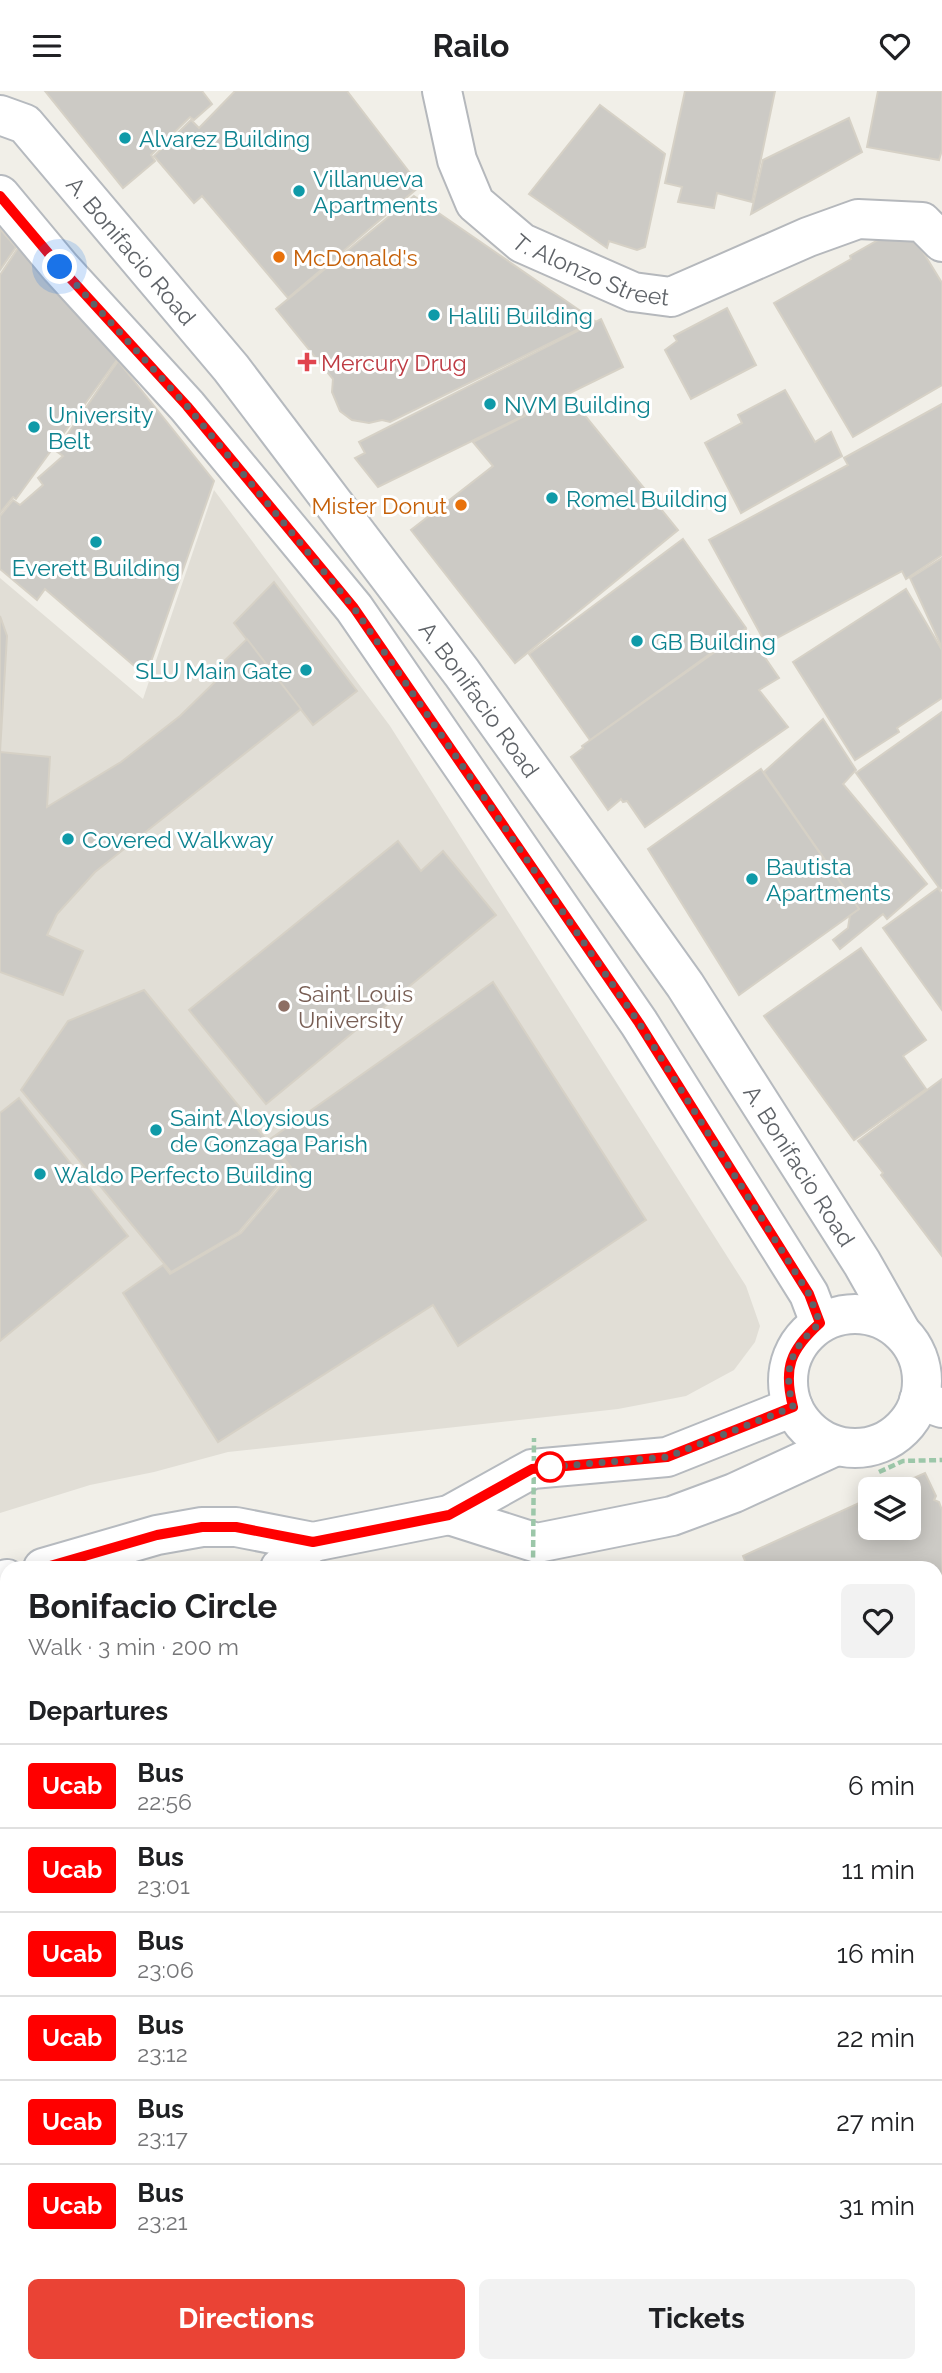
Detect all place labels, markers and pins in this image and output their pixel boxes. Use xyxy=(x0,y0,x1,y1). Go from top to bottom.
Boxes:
place label: Alvarez Building xyxy=(139,125,310,152)
marker: Alvarez Building xyxy=(117,130,133,146)
place label: Villanueva Apartments xyxy=(313,165,438,218)
marker: Villanueva Apartments xyxy=(291,183,307,199)
place label: McDonald's xyxy=(293,244,418,271)
marker: McDonald's xyxy=(271,249,287,265)
place label: Halili Building xyxy=(448,302,593,329)
marker: Halili Building xyxy=(426,307,442,323)
place label: Mercury Drug xyxy=(321,349,467,376)
marker: Mercury Drug xyxy=(299,354,315,370)
place label: NVM Building xyxy=(504,391,651,418)
marker: NVM Building xyxy=(482,396,498,412)
place label: University Belt xyxy=(48,401,153,454)
marker: University Belt xyxy=(26,419,42,435)
place label: Romel Building xyxy=(566,485,728,512)
marker: Romel Building xyxy=(544,490,560,506)
place label: Mister Donut xyxy=(311,492,447,519)
marker: Mister Donut xyxy=(453,497,469,513)
marker: Everett Building xyxy=(88,534,104,550)
place label: Everett Building xyxy=(12,554,180,581)
place label: GB Building xyxy=(651,628,776,655)
marker: GB Building xyxy=(629,633,645,649)
place label: SLU Main Gate xyxy=(135,657,292,684)
marker: SLU Main Gate xyxy=(298,662,314,678)
place label: Covered Walkway xyxy=(82,826,274,853)
marker: Covered Walkway xyxy=(60,831,76,847)
place label: Bautista Apartments xyxy=(766,853,891,906)
marker: Bautista Apartments xyxy=(744,871,760,887)
place label: Saint Louis University xyxy=(298,980,413,1033)
marker: Saint Louis University xyxy=(276,998,292,1014)
place label: Saint Aloysious de Gonzaga Parish xyxy=(170,1104,368,1157)
marker: Saint Aloysious de Gonzaga Parish xyxy=(148,1122,164,1138)
place label: Waldo Perfecto Building xyxy=(54,1161,313,1188)
marker: Waldo Perfecto Building xyxy=(32,1166,48,1182)
unlabelled marker xyxy=(535,1452,565,1482)

